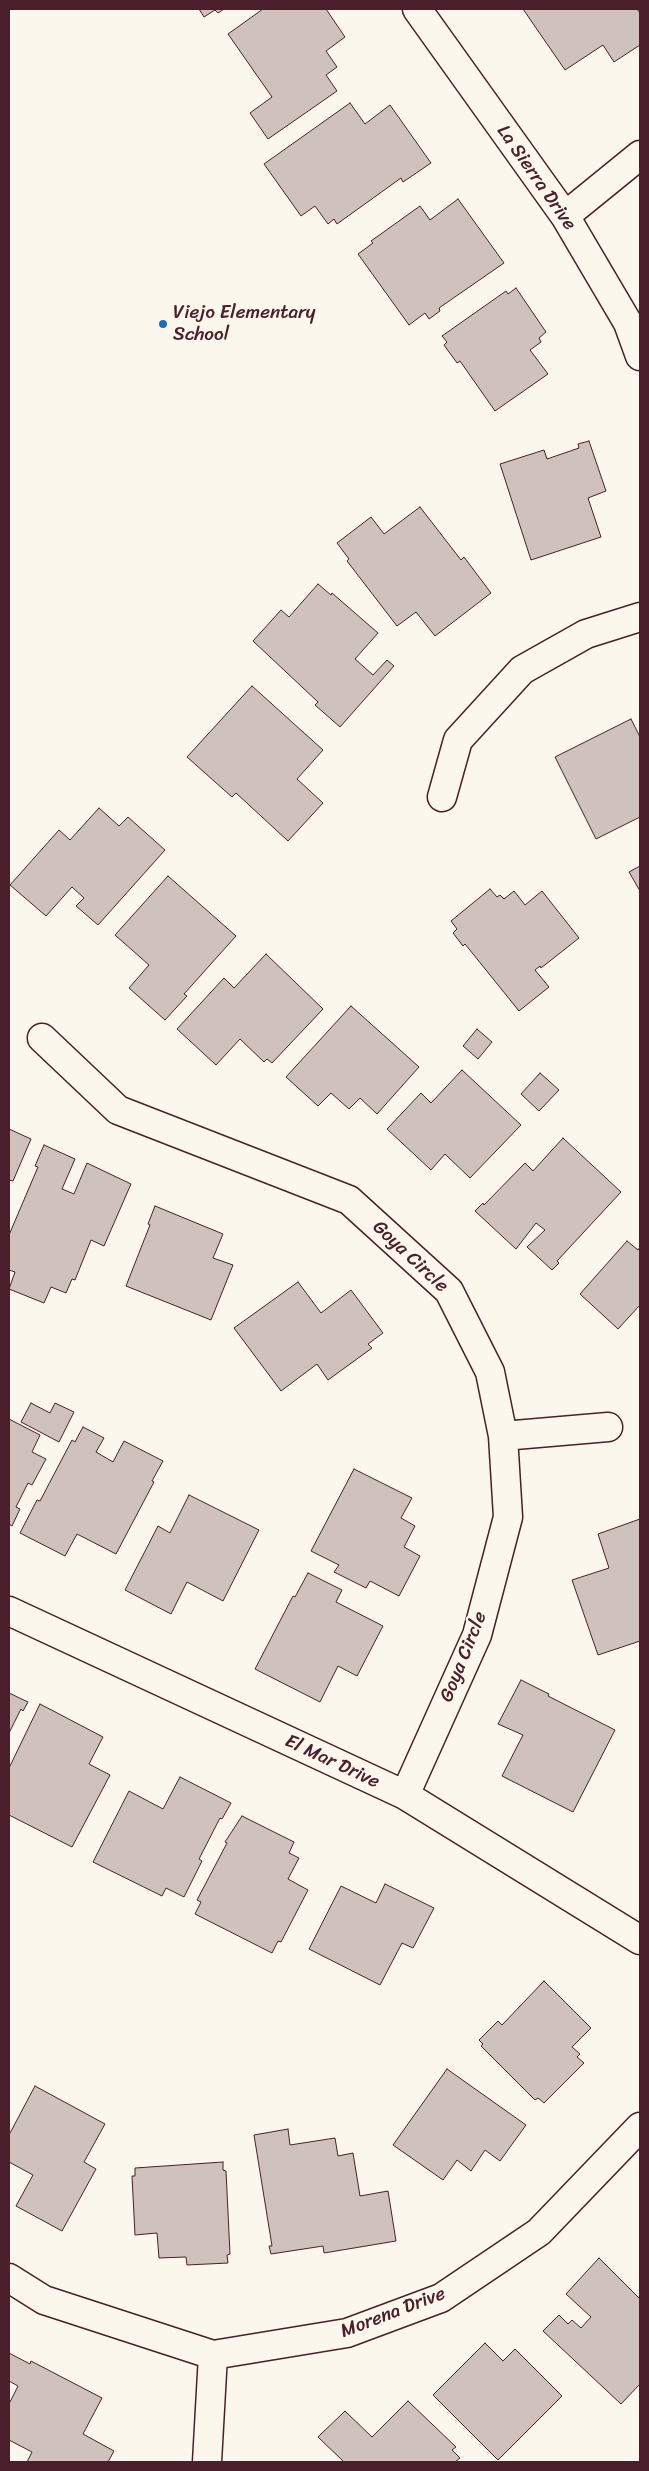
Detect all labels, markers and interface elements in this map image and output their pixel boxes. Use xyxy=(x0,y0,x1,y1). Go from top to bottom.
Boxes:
street label: La Sierra Drive xyxy=(491,121,581,235)
place label: Viejo Elementary School xyxy=(173,302,316,346)
marker: Viejo Elementary School xyxy=(157,318,169,330)
street label: Goya Circle xyxy=(367,1216,453,1298)
street label: Goya Circle xyxy=(436,1609,492,1705)
street label: El Mar Drive xyxy=(281,1730,383,1794)
street label: Morena Drive xyxy=(337,2283,449,2343)

